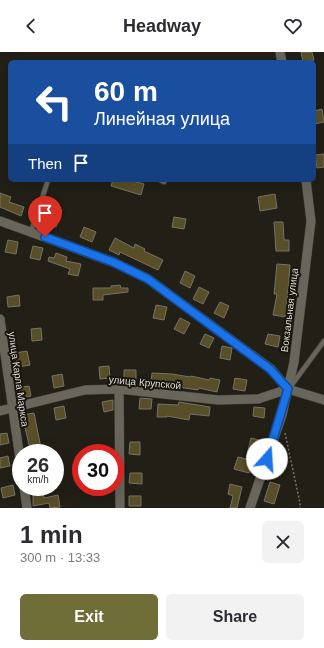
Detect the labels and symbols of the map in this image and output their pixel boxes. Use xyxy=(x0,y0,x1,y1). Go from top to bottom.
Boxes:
pin xyxy=(28,196,62,237)
street label: Вокзальная улица xyxy=(279,267,300,353)
street label: улица Карла Маркса xyxy=(6,331,31,428)
street label: улица Крупской xyxy=(108,374,182,391)
position arrow xyxy=(246,438,288,480)
speed limit sign: 30 xyxy=(72,444,124,496)

